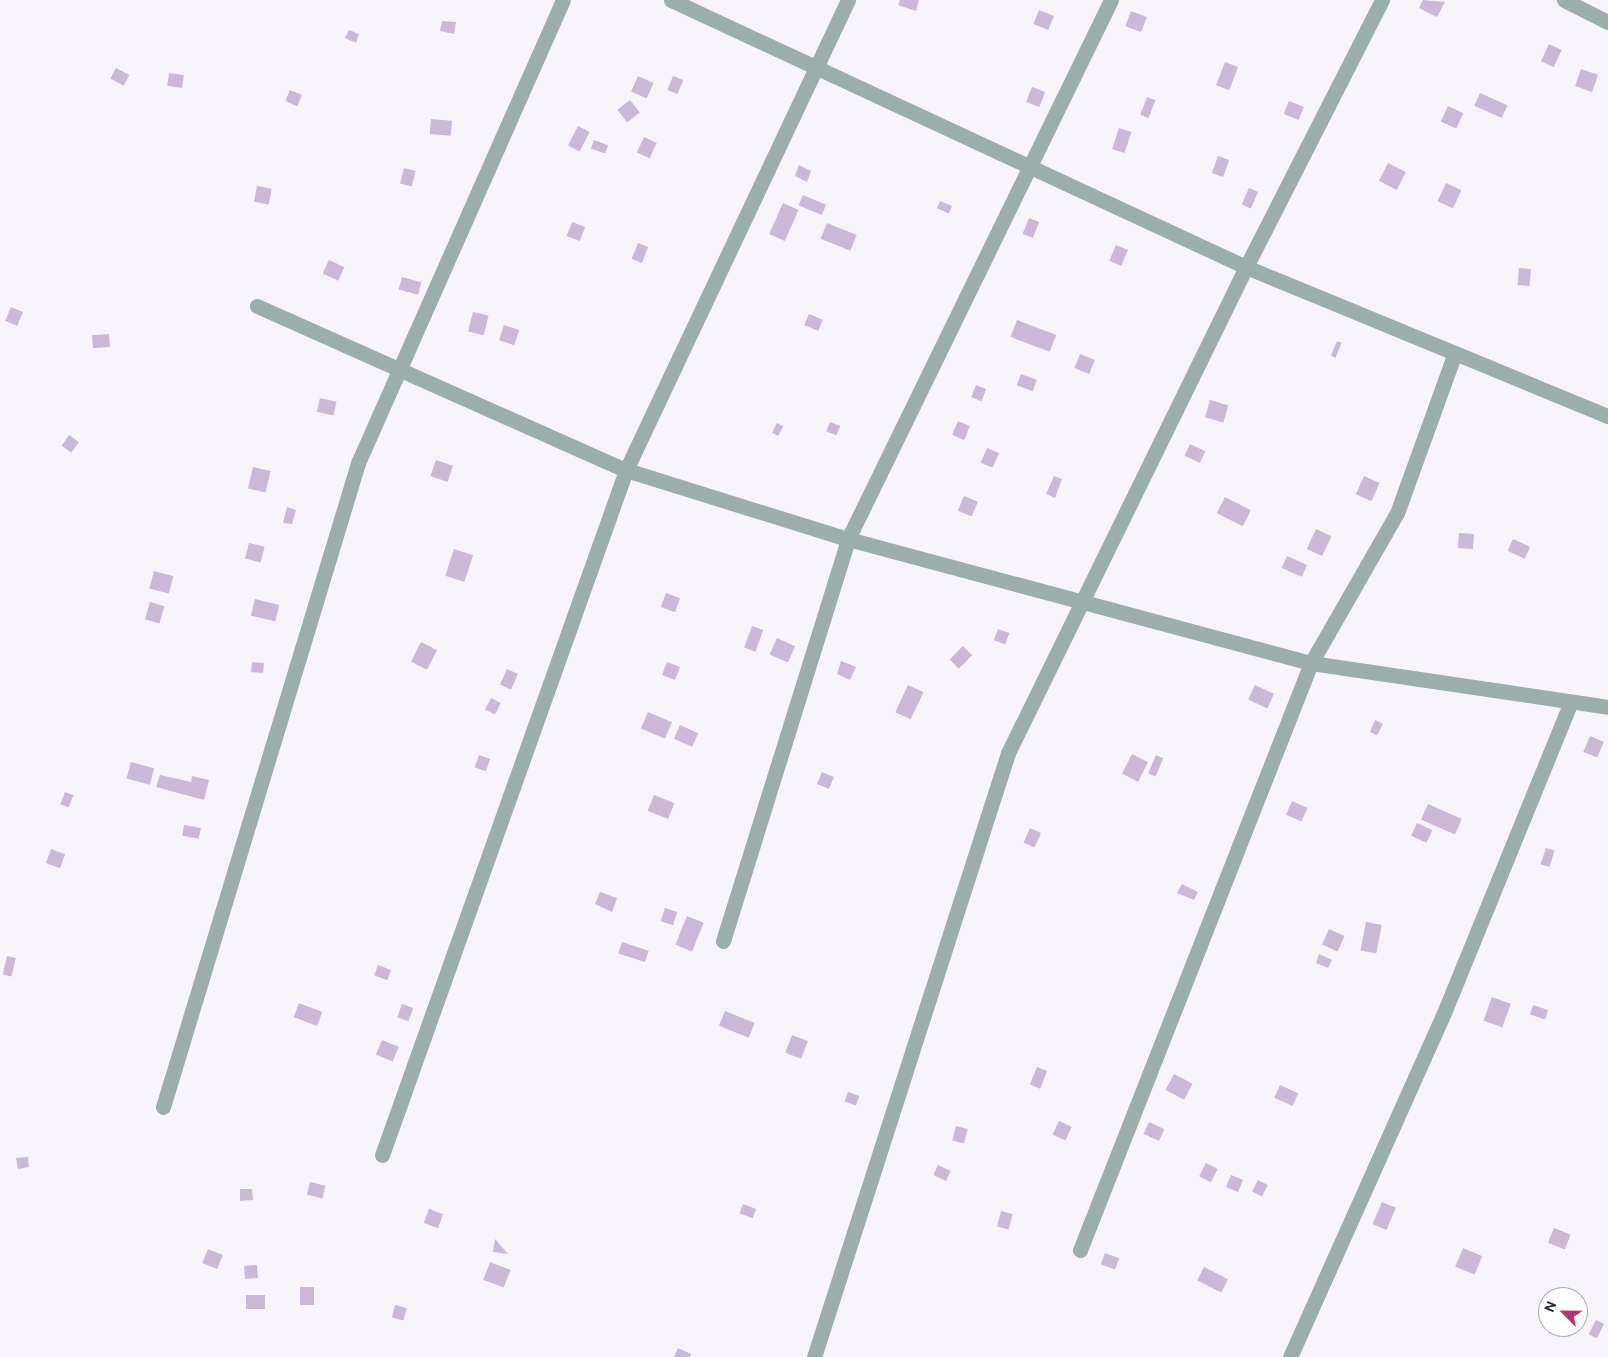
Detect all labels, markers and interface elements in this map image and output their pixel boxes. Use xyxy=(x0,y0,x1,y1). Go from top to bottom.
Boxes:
north arrow xyxy=(1538,1287,1588,1337)
text: N xyxy=(1541,1299,1560,1314)

